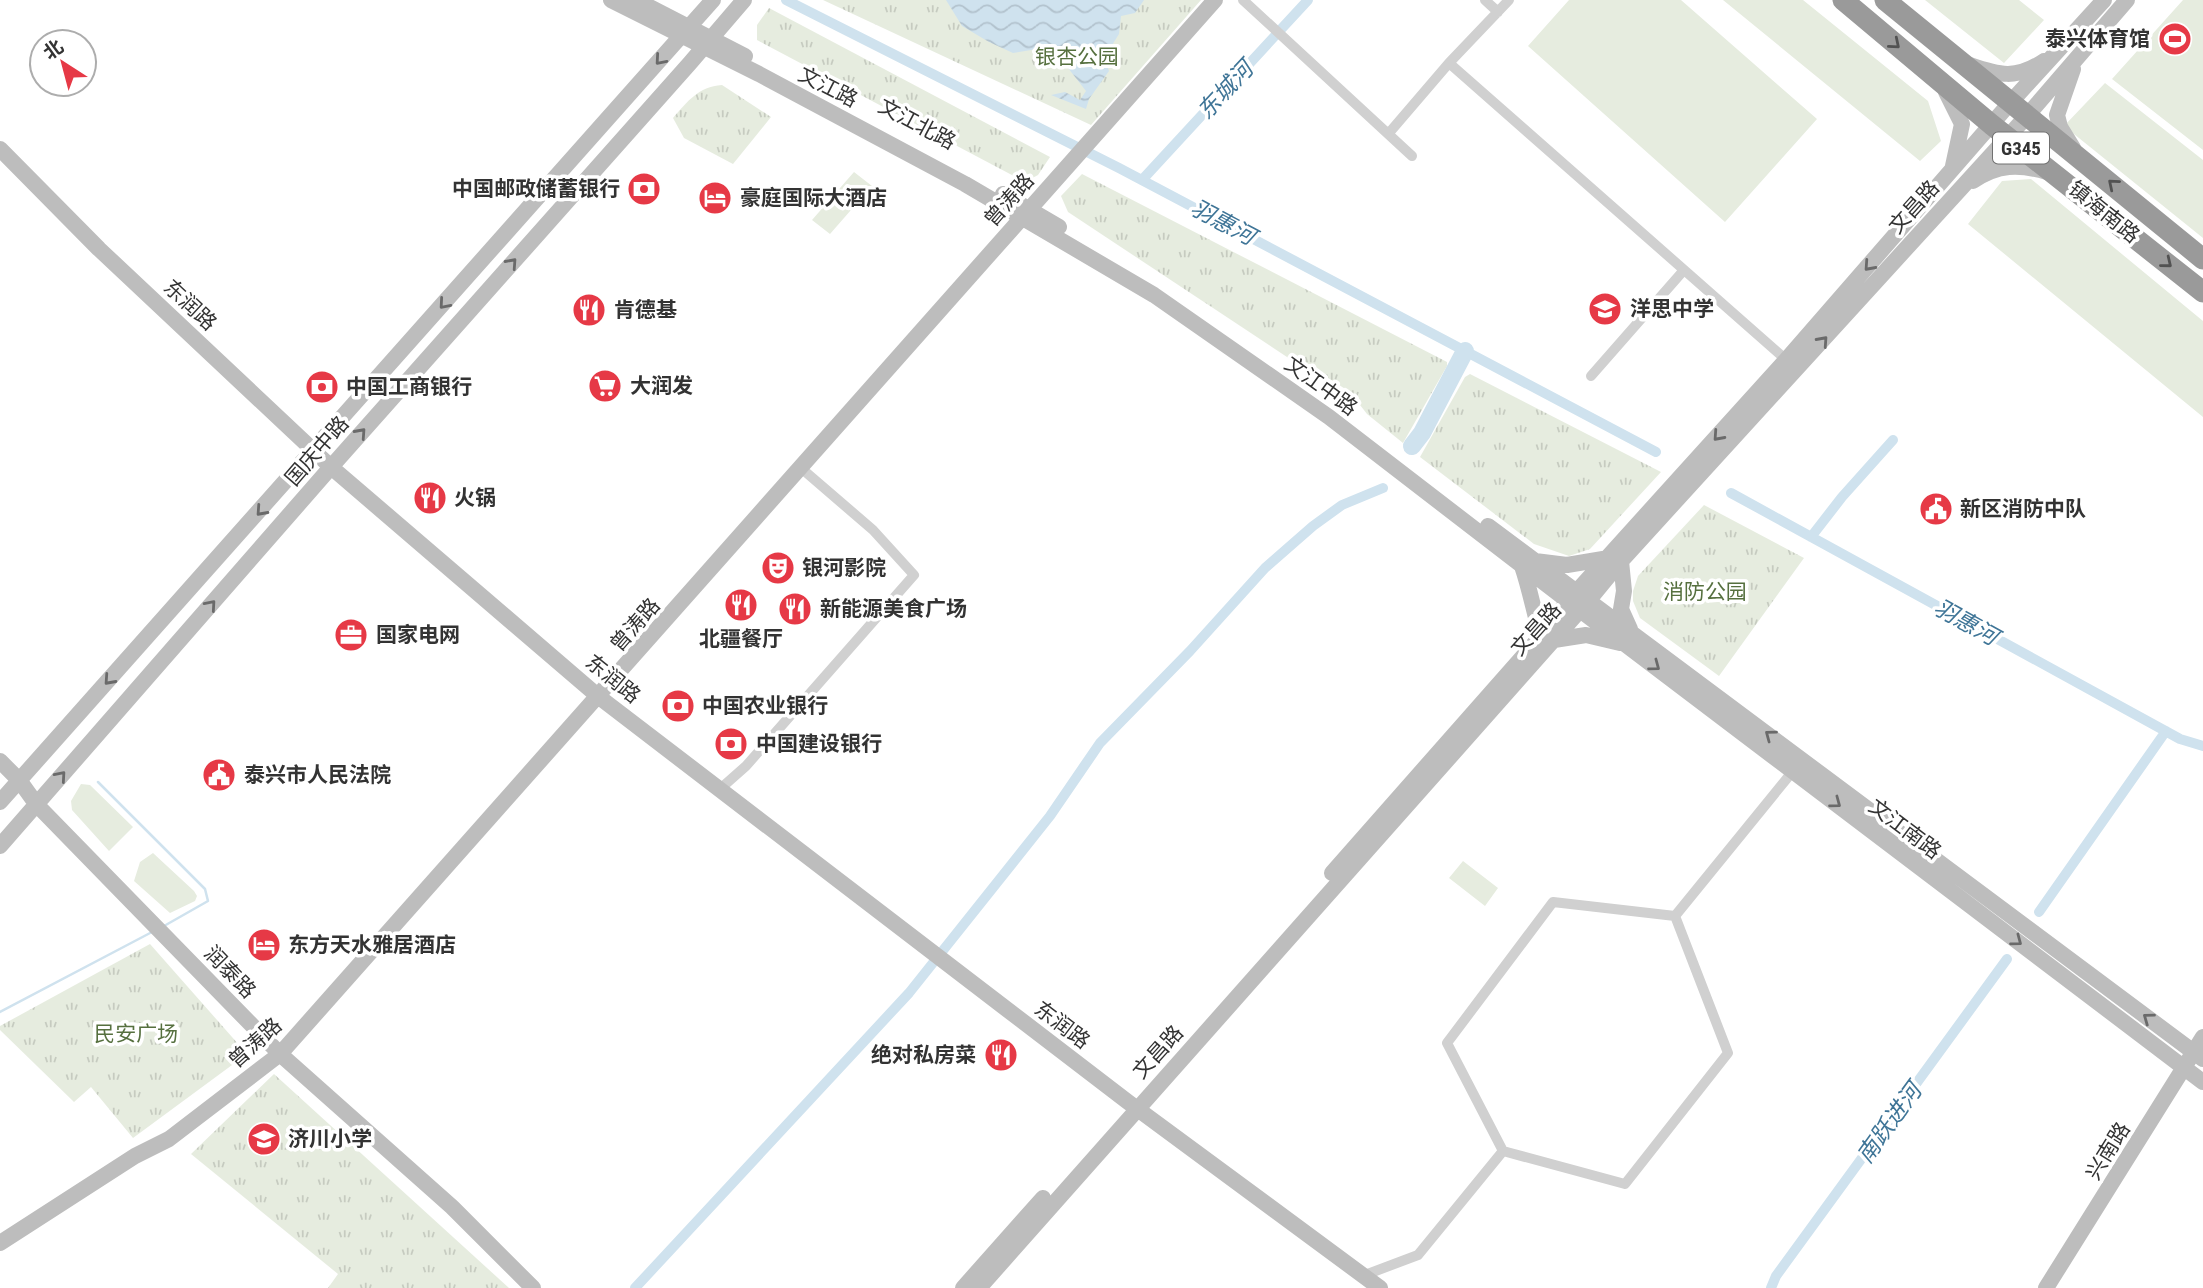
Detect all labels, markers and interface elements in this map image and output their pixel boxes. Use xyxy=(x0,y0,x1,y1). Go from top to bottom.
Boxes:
sports icon: 泰兴体育馆 xyxy=(2156,20,2194,58)
place label: 泰兴体育馆 xyxy=(2045,27,2150,51)
north arrow xyxy=(28,28,98,98)
text: 北 xyxy=(39,35,68,65)
one-way arrow xyxy=(1887,35,1900,48)
park label: 银杏公园 xyxy=(1035,45,1119,69)
one-way arrow xyxy=(655,52,668,65)
water label: 东城河 xyxy=(1192,53,1261,125)
street label: 文江路 xyxy=(794,62,862,112)
street label: 文江北路 xyxy=(874,94,960,154)
road number: G345 xyxy=(1993,132,2049,164)
street label: 曾涛路 xyxy=(979,168,1039,232)
bank icon: 中国邮政储蓄银行 xyxy=(625,170,663,208)
street label: 文昌路 xyxy=(1884,176,1944,238)
street label: 镇海南路 xyxy=(2064,176,2144,248)
place label: 中国邮政储蓄银行 xyxy=(452,177,620,201)
hotel icon: 豪庭国际大酒店 xyxy=(696,179,734,217)
one-way arrow xyxy=(2108,180,2120,193)
place label: 豪庭国际大酒店 xyxy=(740,186,887,210)
water label: 羽惠河 xyxy=(1186,194,1263,252)
one-way arrow xyxy=(2160,255,2172,268)
one-way arrow xyxy=(504,258,516,271)
one-way arrow xyxy=(1865,258,1877,271)
street label: 东润路 xyxy=(159,275,221,335)
school or university icon: 洋思中学 xyxy=(1586,290,1624,328)
restaurant icon: 肯德基 xyxy=(570,291,608,329)
one-way arrow xyxy=(440,296,452,309)
place label: 洋思中学 xyxy=(1630,297,1714,321)
place label: 肯德基 xyxy=(614,298,677,322)
one-way arrow xyxy=(1815,336,1827,349)
street label: 文江中路 xyxy=(1280,352,1362,420)
supermarket icon: 大润发 xyxy=(586,367,624,405)
bank icon: 中国工商银行 xyxy=(303,368,341,406)
place label: 大润发 xyxy=(630,374,693,398)
place label: 中国工商银行 xyxy=(346,375,472,399)
street label: 国庆中路 xyxy=(280,411,354,491)
one-way arrow xyxy=(352,428,365,441)
one-way arrow xyxy=(1714,428,1726,441)
restaurant icon: 火锅 xyxy=(411,479,449,517)
place label: 火锅 xyxy=(454,486,496,510)
public building icon: 新区消防中队 xyxy=(1917,490,1955,528)
place label: 新区消防中队 xyxy=(1960,497,2086,521)
one-way arrow xyxy=(256,503,269,516)
theatre icon: 银河影院 xyxy=(759,549,797,587)
place label: 银河影院 xyxy=(802,556,886,580)
park label: 消防公园 xyxy=(1663,580,1747,604)
restaurant icon: 北疆餐厅 xyxy=(722,586,760,624)
restaurant icon: 新能源美食广场 xyxy=(776,590,814,628)
street label: 曾涛路 xyxy=(605,593,665,657)
water label: 羽惠河 xyxy=(1929,594,2006,653)
place label: 新能源美食广场 xyxy=(820,597,967,621)
street label: 文昌路 xyxy=(1506,598,1566,660)
one-way arrow xyxy=(203,600,215,613)
office icon: 国家电网 xyxy=(332,616,370,654)
place label: 国家电网 xyxy=(376,623,460,647)
place label: 北疆餐厅 xyxy=(699,627,783,651)
street label: 东润路 xyxy=(581,650,645,708)
one-way arrow xyxy=(1647,657,1660,670)
one-way arrow xyxy=(104,672,117,685)
bank icon: 中国农业银行 xyxy=(659,687,697,725)
place label: 中国农业银行 xyxy=(702,694,828,718)
bank icon: 中国建设银行 xyxy=(712,725,750,763)
one-way arrow xyxy=(1765,730,1778,743)
place label: 中国建设银行 xyxy=(756,732,882,756)
public building icon: 泰兴市人民法院 xyxy=(200,756,238,794)
place label: 泰兴市人民法院 xyxy=(244,763,391,787)
one-way arrow xyxy=(53,771,65,784)
street label: 文江南路 xyxy=(1864,794,1946,864)
one-way arrow xyxy=(1828,795,1841,808)
hotel icon: 东方天水雅居酒店 xyxy=(245,926,283,964)
one-way arrow xyxy=(2009,932,2022,945)
place label: 东方天水雅居酒店 xyxy=(288,933,456,957)
street label: 润泰路 xyxy=(199,941,261,1003)
street label: 东润路 xyxy=(1030,996,1094,1054)
street label: 曾涛路 xyxy=(224,1013,286,1073)
one-way arrow xyxy=(2143,1014,2156,1027)
street label: 文昌路 xyxy=(1128,1021,1188,1083)
park label: 民安广场 xyxy=(94,1022,178,1046)
restaurant icon: 绝对私房菜 xyxy=(982,1036,1020,1074)
place label: 绝对私房菜 xyxy=(871,1043,976,1067)
water label: 南跃进河 xyxy=(1851,1075,1930,1168)
street label: 兴南路 xyxy=(2081,1118,2135,1184)
school or university icon: 济川小学 xyxy=(245,1120,283,1158)
place label: 济川小学 xyxy=(288,1127,372,1151)

